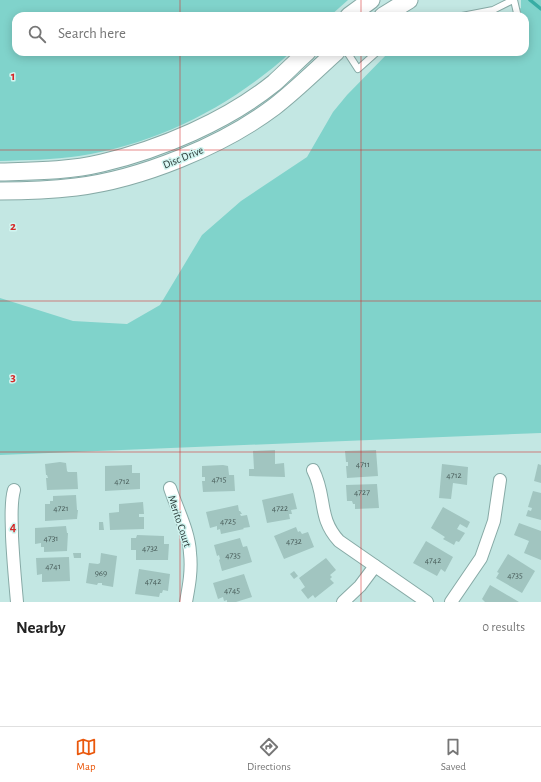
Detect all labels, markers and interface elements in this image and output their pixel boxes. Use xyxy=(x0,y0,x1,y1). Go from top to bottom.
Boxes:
search box xyxy=(12,12,529,56)
icon: search xyxy=(26,23,48,45)
text: Search here xyxy=(58,26,126,41)
text: 1 xyxy=(11,70,15,83)
street label: Disc Drive xyxy=(161,144,205,171)
text: 2 xyxy=(10,220,16,233)
text: 3 xyxy=(10,371,16,384)
house number: 4711 xyxy=(356,460,370,469)
house number: 4712 xyxy=(446,471,462,480)
house number: 4715 xyxy=(212,475,227,484)
house number: 4712 xyxy=(114,477,130,486)
house number: 4727 xyxy=(354,488,370,497)
street label: Merito Court xyxy=(166,494,193,549)
house number: 4721 xyxy=(53,504,69,513)
house number: 4722 xyxy=(272,504,288,513)
house number: 4725 xyxy=(220,517,236,526)
text: 4 xyxy=(10,521,17,534)
house number: 4731 xyxy=(44,534,58,543)
house number: 4732 xyxy=(286,537,302,546)
house number: 4732 xyxy=(142,544,158,553)
house number: 4735 xyxy=(225,551,241,560)
house number: 4742 xyxy=(425,556,441,565)
house number: 4741 xyxy=(45,562,61,571)
house number: 969 xyxy=(95,569,107,578)
house number: 4735 xyxy=(507,571,523,580)
house number: 4742 xyxy=(145,577,161,586)
house number: 4745 xyxy=(224,586,240,595)
text: Nearby xyxy=(16,619,66,636)
text: 0 results xyxy=(482,621,525,634)
tab: Map xyxy=(75,736,97,773)
tab: Directions xyxy=(247,736,291,773)
tab: Saved xyxy=(441,736,466,773)

